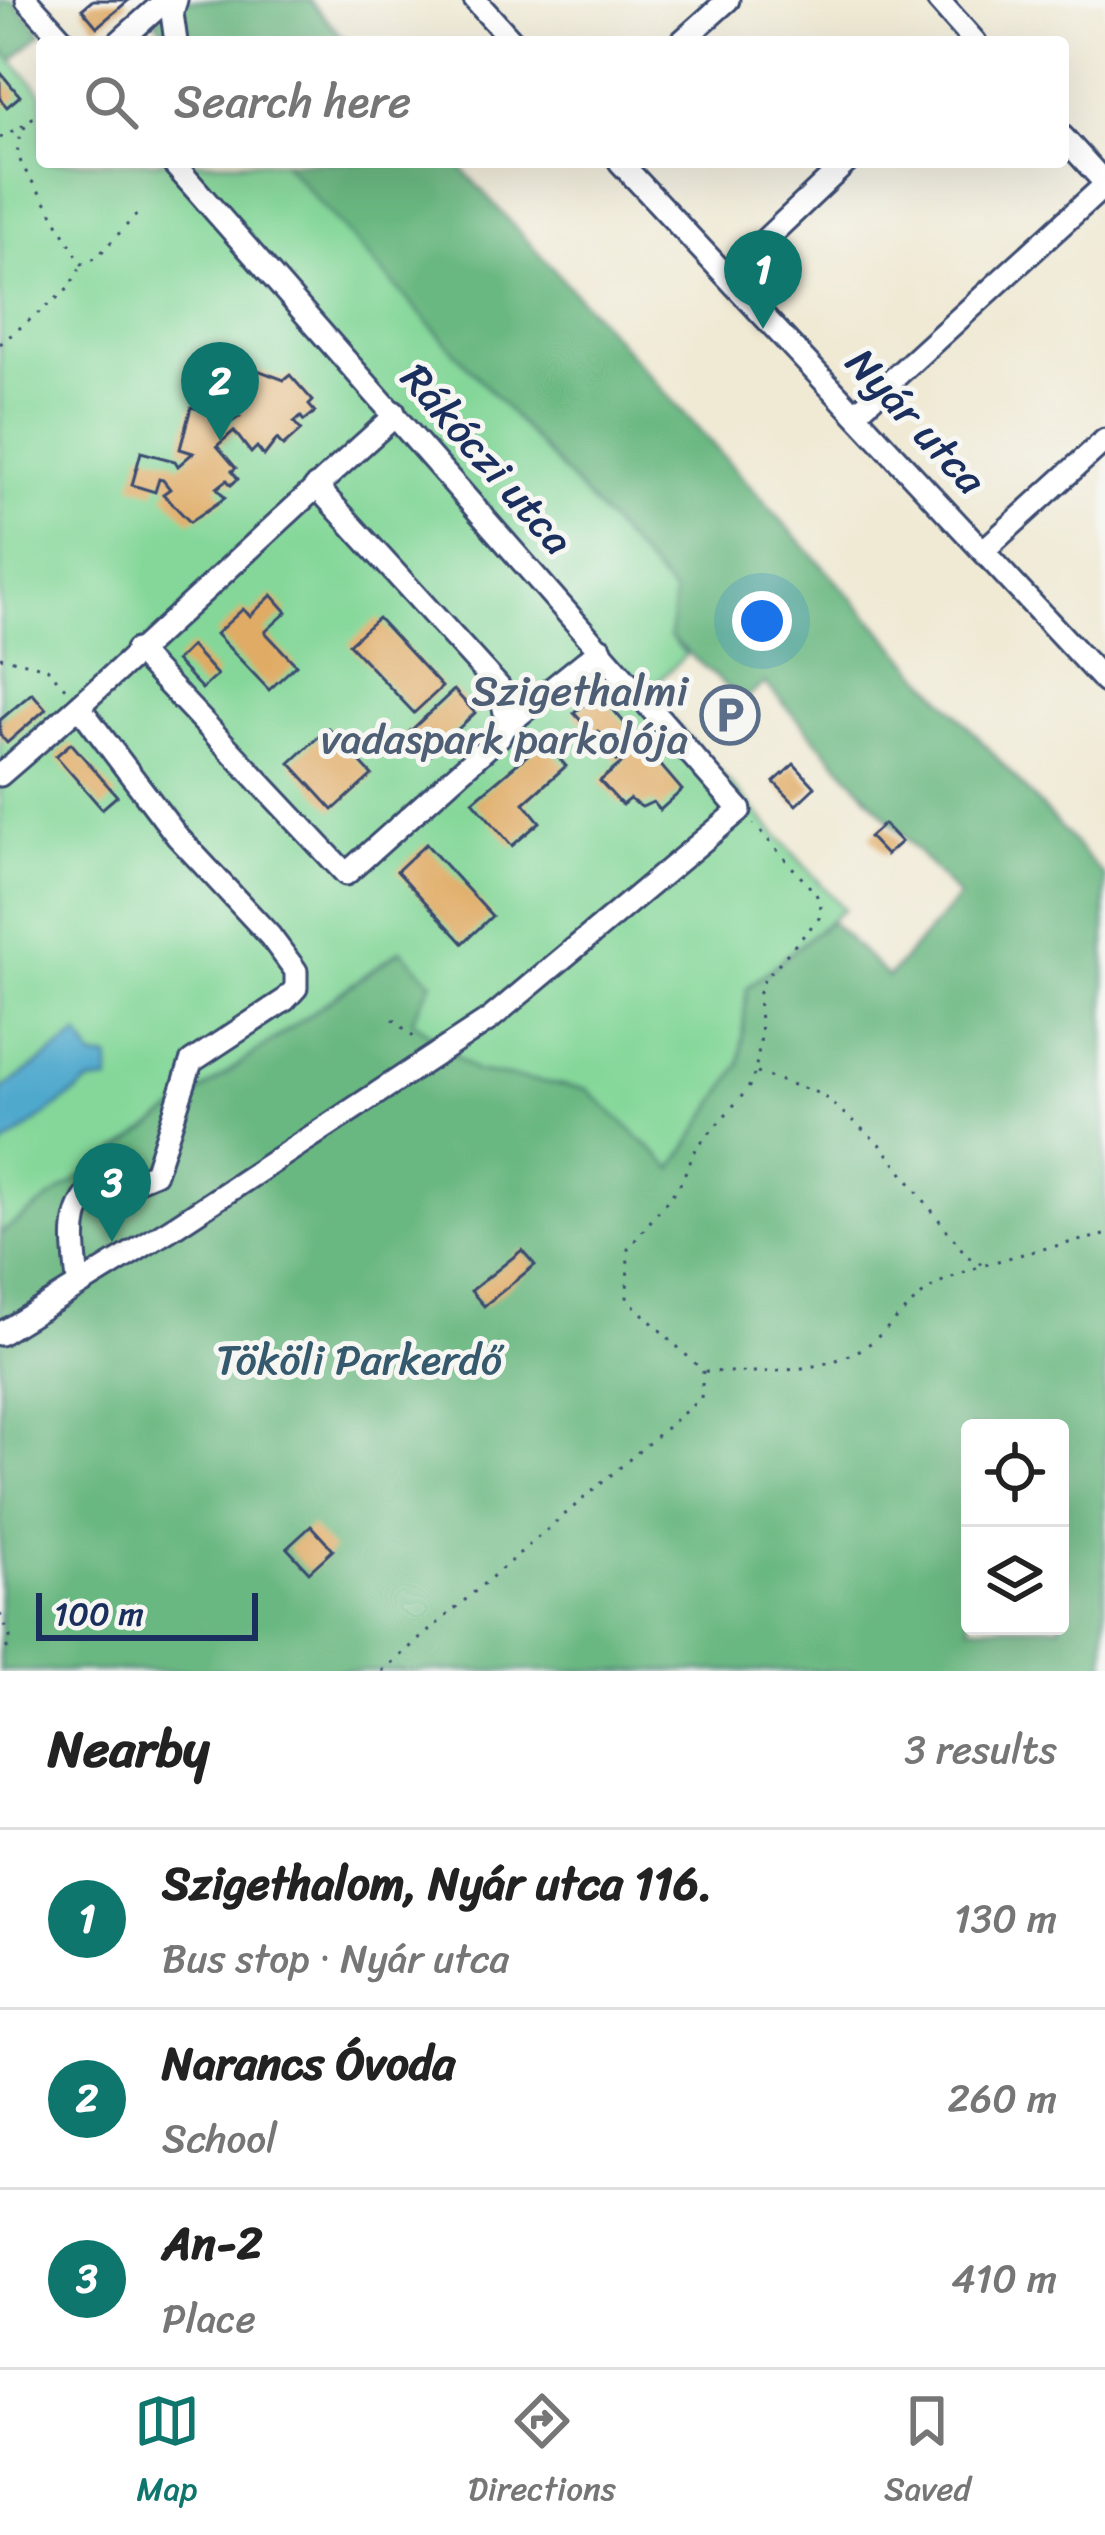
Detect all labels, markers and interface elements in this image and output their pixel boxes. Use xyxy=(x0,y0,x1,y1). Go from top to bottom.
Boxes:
search box xyxy=(36,36,1069,168)
text: Search here xyxy=(174,62,411,142)
icon: search xyxy=(78,69,144,135)
pin: 1 xyxy=(724,230,802,329)
street label: Nyár utca xyxy=(827,329,1006,513)
pin: 2 xyxy=(181,342,259,441)
street label: Rákóczi utca xyxy=(381,345,593,573)
your location xyxy=(732,591,792,651)
place label: Szigethalmi vadaspark parkolója xyxy=(321,654,689,776)
parking icon: Szigethalmi vadaspark parkolója xyxy=(699,684,761,746)
pin: 3 xyxy=(73,1143,151,1242)
park label: Tököli Parkerdő xyxy=(216,1323,505,1397)
map controls xyxy=(961,1419,1069,1635)
button: locate xyxy=(961,1419,1069,1527)
button: layers xyxy=(961,1527,1069,1635)
text: 100 m xyxy=(54,1585,144,1643)
scale bar xyxy=(36,1587,258,1640)
text: Nearby xyxy=(48,1704,209,1794)
text: 3 results xyxy=(904,1715,1057,1784)
text: Szigethalom, Nyár utca 116. xyxy=(162,1844,712,1924)
text: 1 xyxy=(79,1884,95,1953)
text: 130 m xyxy=(954,1884,1057,1953)
text: Bus stop · Nyár utca xyxy=(162,1924,509,1993)
text: Narancs Óvoda xyxy=(162,2024,455,2104)
text: 2 xyxy=(76,2064,98,2133)
text: 260 m xyxy=(948,2064,1057,2133)
text: School xyxy=(162,2104,277,2173)
text: An-2 xyxy=(162,2204,263,2284)
text: 3 xyxy=(76,2244,98,2313)
text: 410 m xyxy=(951,2244,1057,2313)
text: Place xyxy=(162,2284,256,2353)
tab: Map xyxy=(134,2388,200,2518)
tab: Directions xyxy=(468,2388,616,2518)
tab: Saved xyxy=(884,2388,971,2518)

